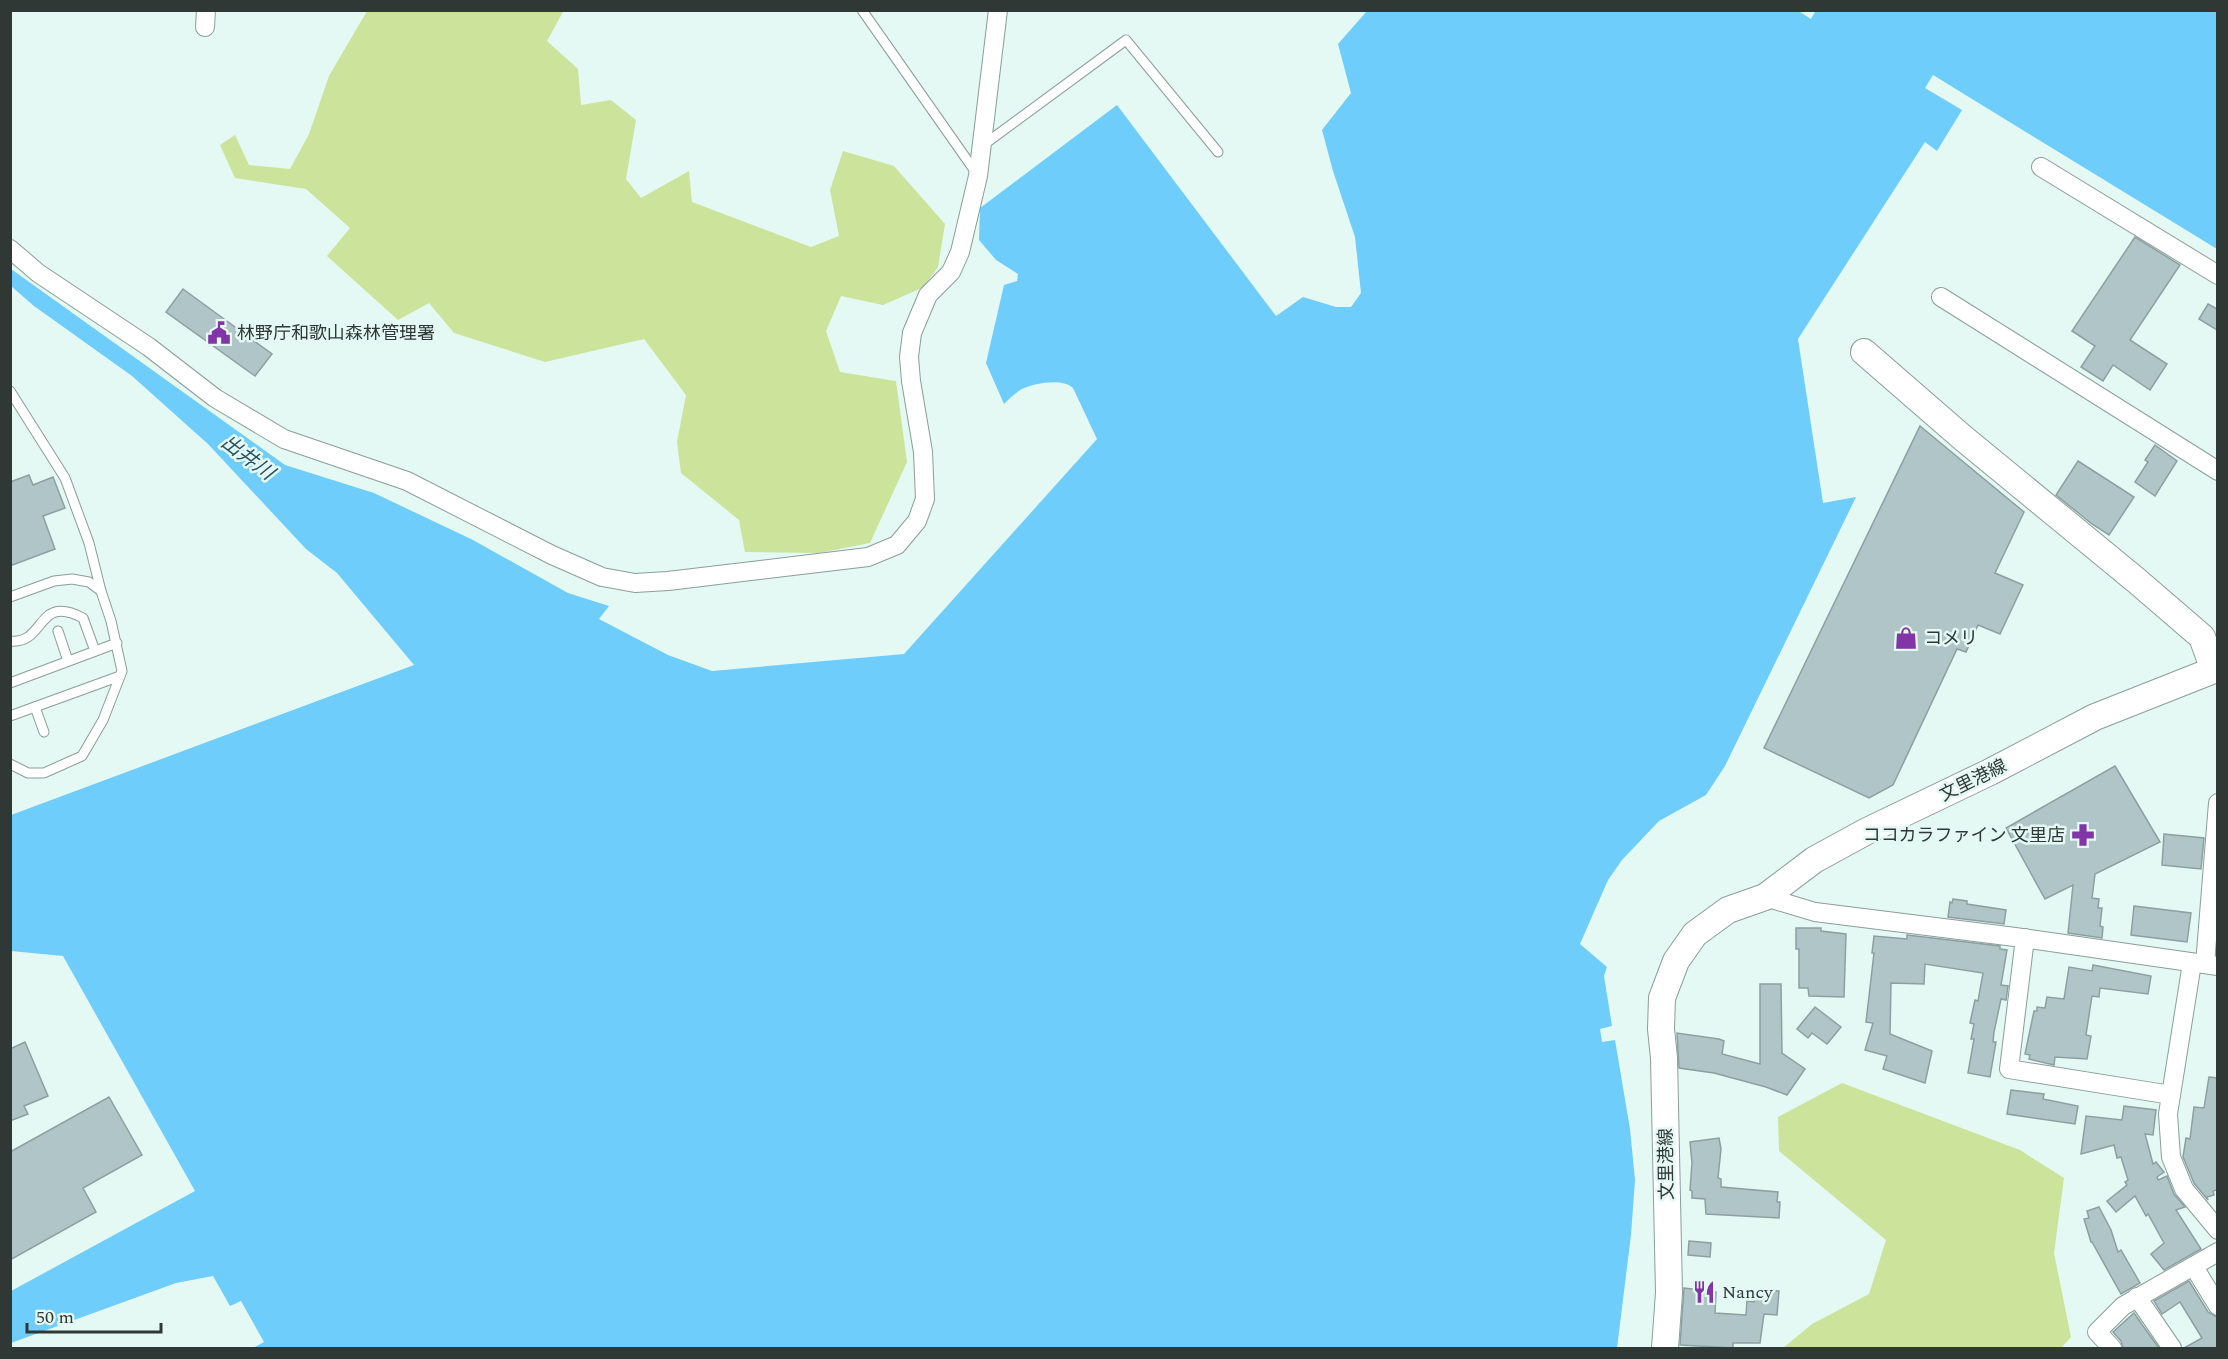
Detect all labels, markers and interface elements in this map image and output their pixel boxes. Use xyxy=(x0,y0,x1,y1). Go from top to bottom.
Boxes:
public building icon: 林野庁和歌山森林管理署 xyxy=(206,320,232,346)
place label: 林野庁和歌山森林管理署 xyxy=(237,320,435,347)
water label: 出井川 xyxy=(214,428,282,489)
shop icon: コメリ xyxy=(1893,625,1919,651)
place label: コメリ xyxy=(1924,625,1978,652)
street label: 文里港線 xyxy=(1935,753,2011,808)
place label: ココカラファイン 文里店 xyxy=(1863,822,2065,849)
pharmacy icon: ココカラファイン 文里店 xyxy=(2070,822,2096,848)
street label: 文里港線 xyxy=(1652,1128,1681,1200)
restaurant icon: Nancy xyxy=(1691,1279,1717,1305)
place label: Nancy xyxy=(1722,1279,1774,1306)
scale bar xyxy=(27,1296,160,1334)
text: 50 m xyxy=(36,1304,74,1331)

